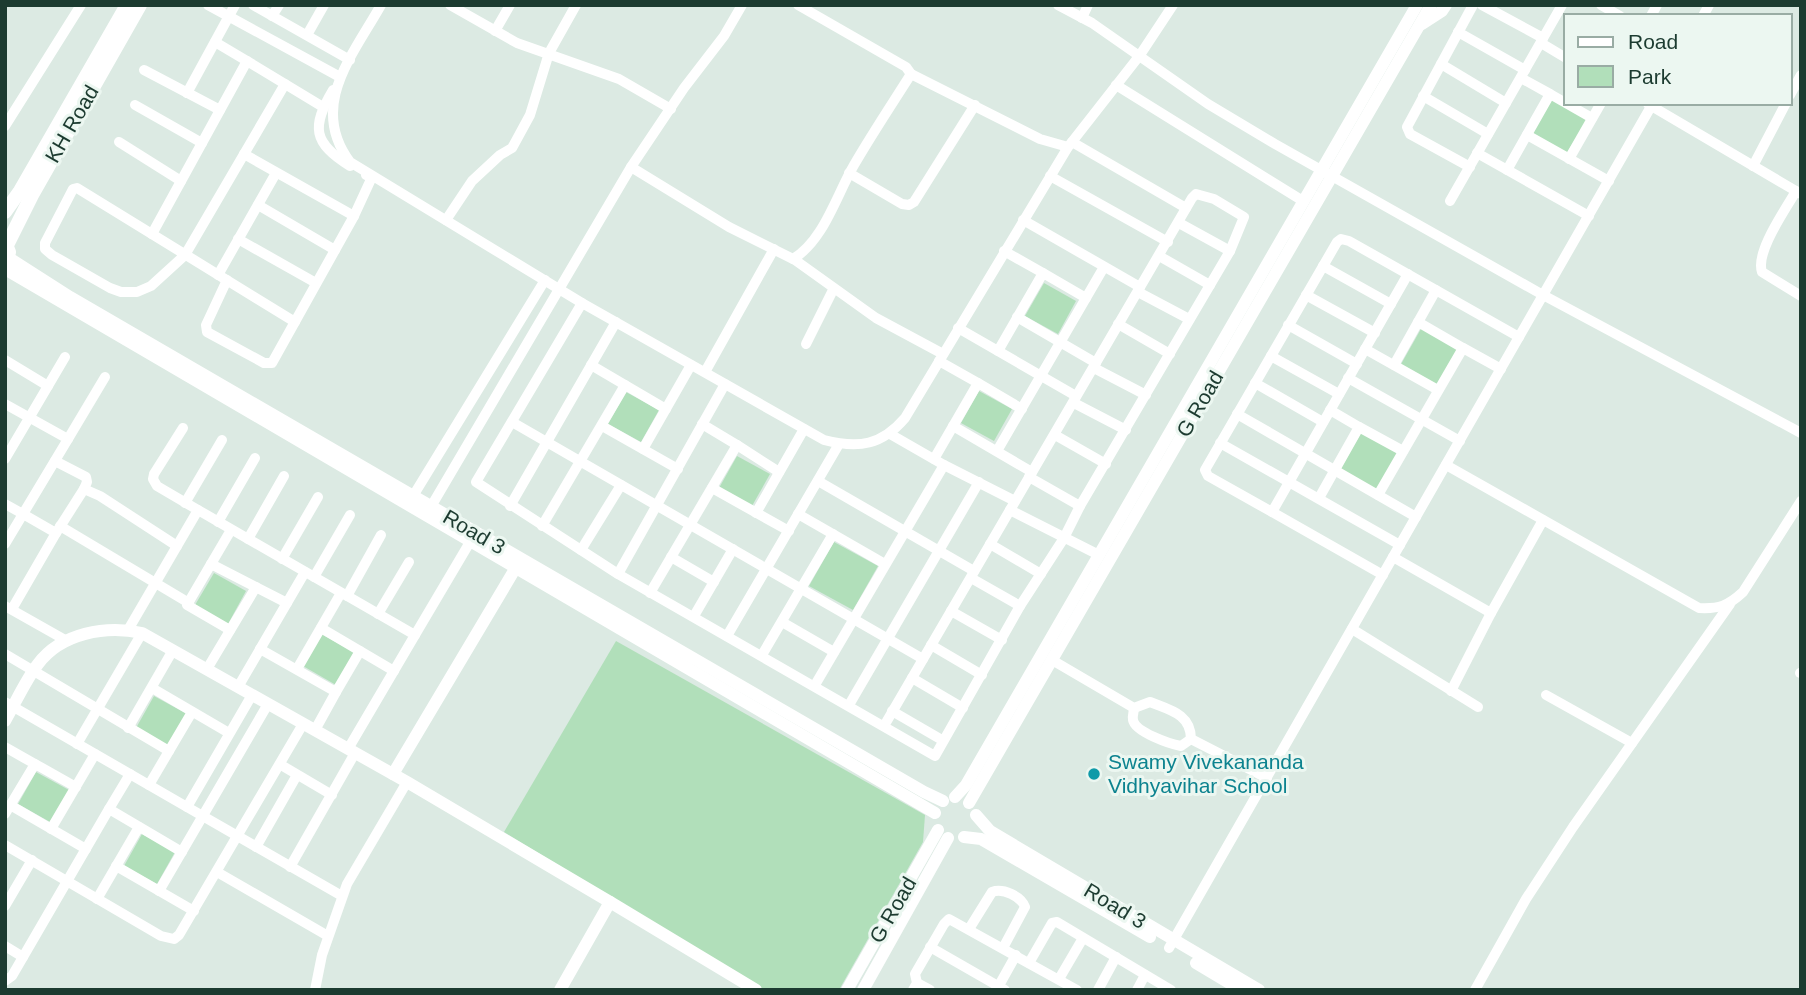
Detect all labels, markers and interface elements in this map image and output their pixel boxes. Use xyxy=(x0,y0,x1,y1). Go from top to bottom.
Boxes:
legend xyxy=(1564,14,1792,105)
text: Road xyxy=(1628,30,1678,53)
text: Park xyxy=(1628,65,1672,88)
street label: KH Road xyxy=(40,81,103,166)
street label: G Road xyxy=(1172,367,1228,441)
street label: Road 3 xyxy=(439,505,509,558)
place label: Swamy Vivekananda Vidhyavihar School xyxy=(1108,750,1304,797)
marker: Swamy Vivekananda Vidhyavihar School xyxy=(1086,766,1102,782)
street label: G Road xyxy=(865,873,921,947)
street label: Road 3 xyxy=(1080,878,1150,933)

